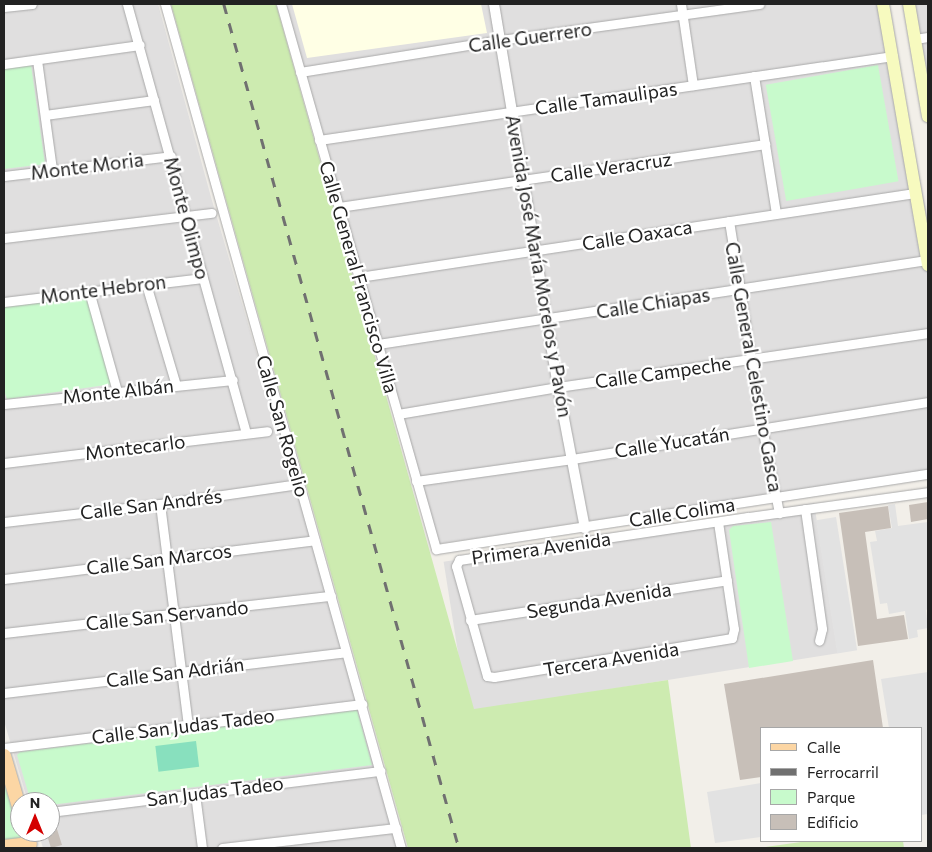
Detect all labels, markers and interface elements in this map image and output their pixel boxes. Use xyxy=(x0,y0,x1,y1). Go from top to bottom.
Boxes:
street label: Calle Guerrero xyxy=(467,17,593,57)
street label: Calle Tamaulipas xyxy=(533,77,679,119)
street label: Avenida José María Morelos y Pavón xyxy=(501,113,577,419)
street label: Calle Veracruz xyxy=(549,147,673,187)
street label: Monte Moria xyxy=(29,148,145,184)
street label: Monte Olimpo xyxy=(160,154,214,282)
street label: Calle General Francisco Villa xyxy=(315,158,403,396)
street label: Calle Oaxaca xyxy=(580,215,694,255)
street label: Calle General Celestino Gasca xyxy=(721,240,787,494)
street label: Monte Hebron xyxy=(39,270,167,308)
street label: Calle Chiapas xyxy=(595,283,711,323)
street label: Calle Campeche xyxy=(593,351,733,393)
street label: Calle San Rogelio xyxy=(252,352,314,500)
street label: Monte Albán xyxy=(61,374,175,408)
street label: Calle Yucatán xyxy=(613,422,731,462)
street label: Montecarlo xyxy=(83,430,187,464)
street label: Calle San Andrés xyxy=(79,484,223,524)
street label: Calle Colima xyxy=(627,492,737,532)
street label: Primera Avenida xyxy=(470,527,612,569)
street label: Calle San Marcos xyxy=(85,539,233,579)
street label: Segunda Avenida xyxy=(525,577,673,623)
street label: Calle San Servando xyxy=(85,595,249,635)
street label: Tercera Avenida xyxy=(542,637,680,681)
street label: Calle San Adrián xyxy=(105,652,245,692)
street label: Calle San Judas Tadeo xyxy=(90,703,276,749)
legend xyxy=(760,727,922,842)
text: Calle xyxy=(807,738,841,756)
text: Ferrocarril xyxy=(807,763,879,781)
street label: San Judas Tadeo xyxy=(145,771,285,811)
text: Parque xyxy=(807,788,855,806)
north arrow xyxy=(10,792,60,842)
text: N xyxy=(30,794,40,811)
text: Edificio xyxy=(807,813,858,831)

